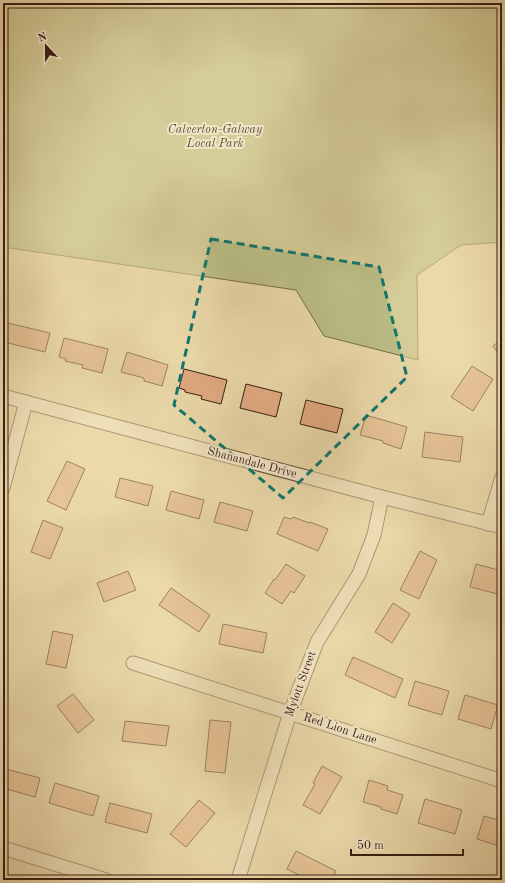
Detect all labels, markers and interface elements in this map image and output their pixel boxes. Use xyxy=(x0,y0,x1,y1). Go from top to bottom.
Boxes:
north arrow xyxy=(26,26,66,66)
text: N xyxy=(37,31,49,45)
park label: Calverton-Galway Local Park xyxy=(168,124,263,150)
street label: Shanandale Drive xyxy=(206,445,298,481)
street label: Mylott Street xyxy=(284,649,318,719)
street label: Red Lion Lane xyxy=(302,711,379,747)
scale bar xyxy=(351,831,463,857)
text: 50 m xyxy=(357,839,384,852)

